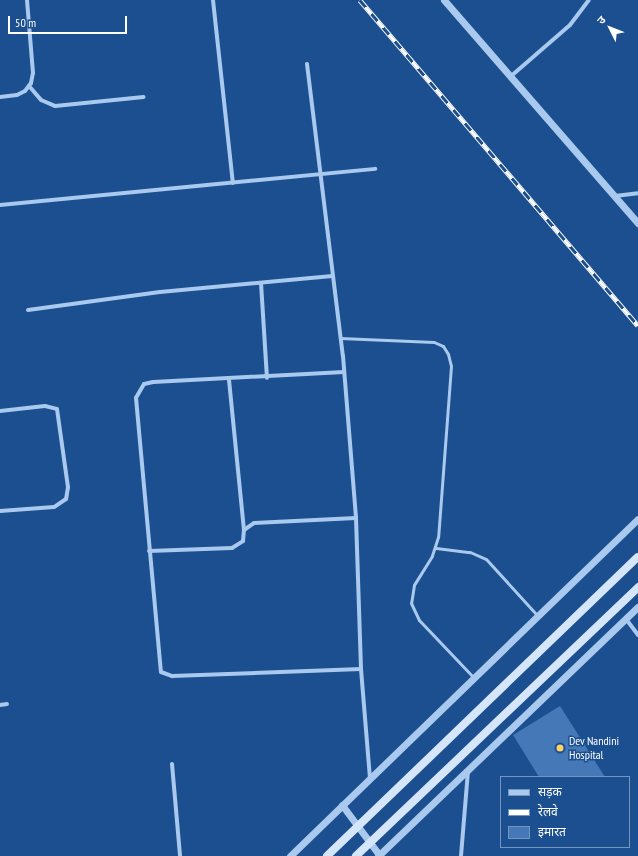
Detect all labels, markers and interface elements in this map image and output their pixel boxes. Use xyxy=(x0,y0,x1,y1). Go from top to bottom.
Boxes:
scale bar xyxy=(10,8,129,34)
north arrow xyxy=(590,8,630,48)
text: उ xyxy=(594,13,608,27)
text: 50 m xyxy=(15,15,36,30)
place label: Dev Nandini Hospital xyxy=(569,734,619,762)
marker: Dev Nandini Hospital xyxy=(554,742,566,754)
legend xyxy=(500,776,630,848)
text: सड़क xyxy=(538,784,562,799)
text: रेलवे xyxy=(538,804,558,819)
text: इमारत xyxy=(538,824,566,839)

